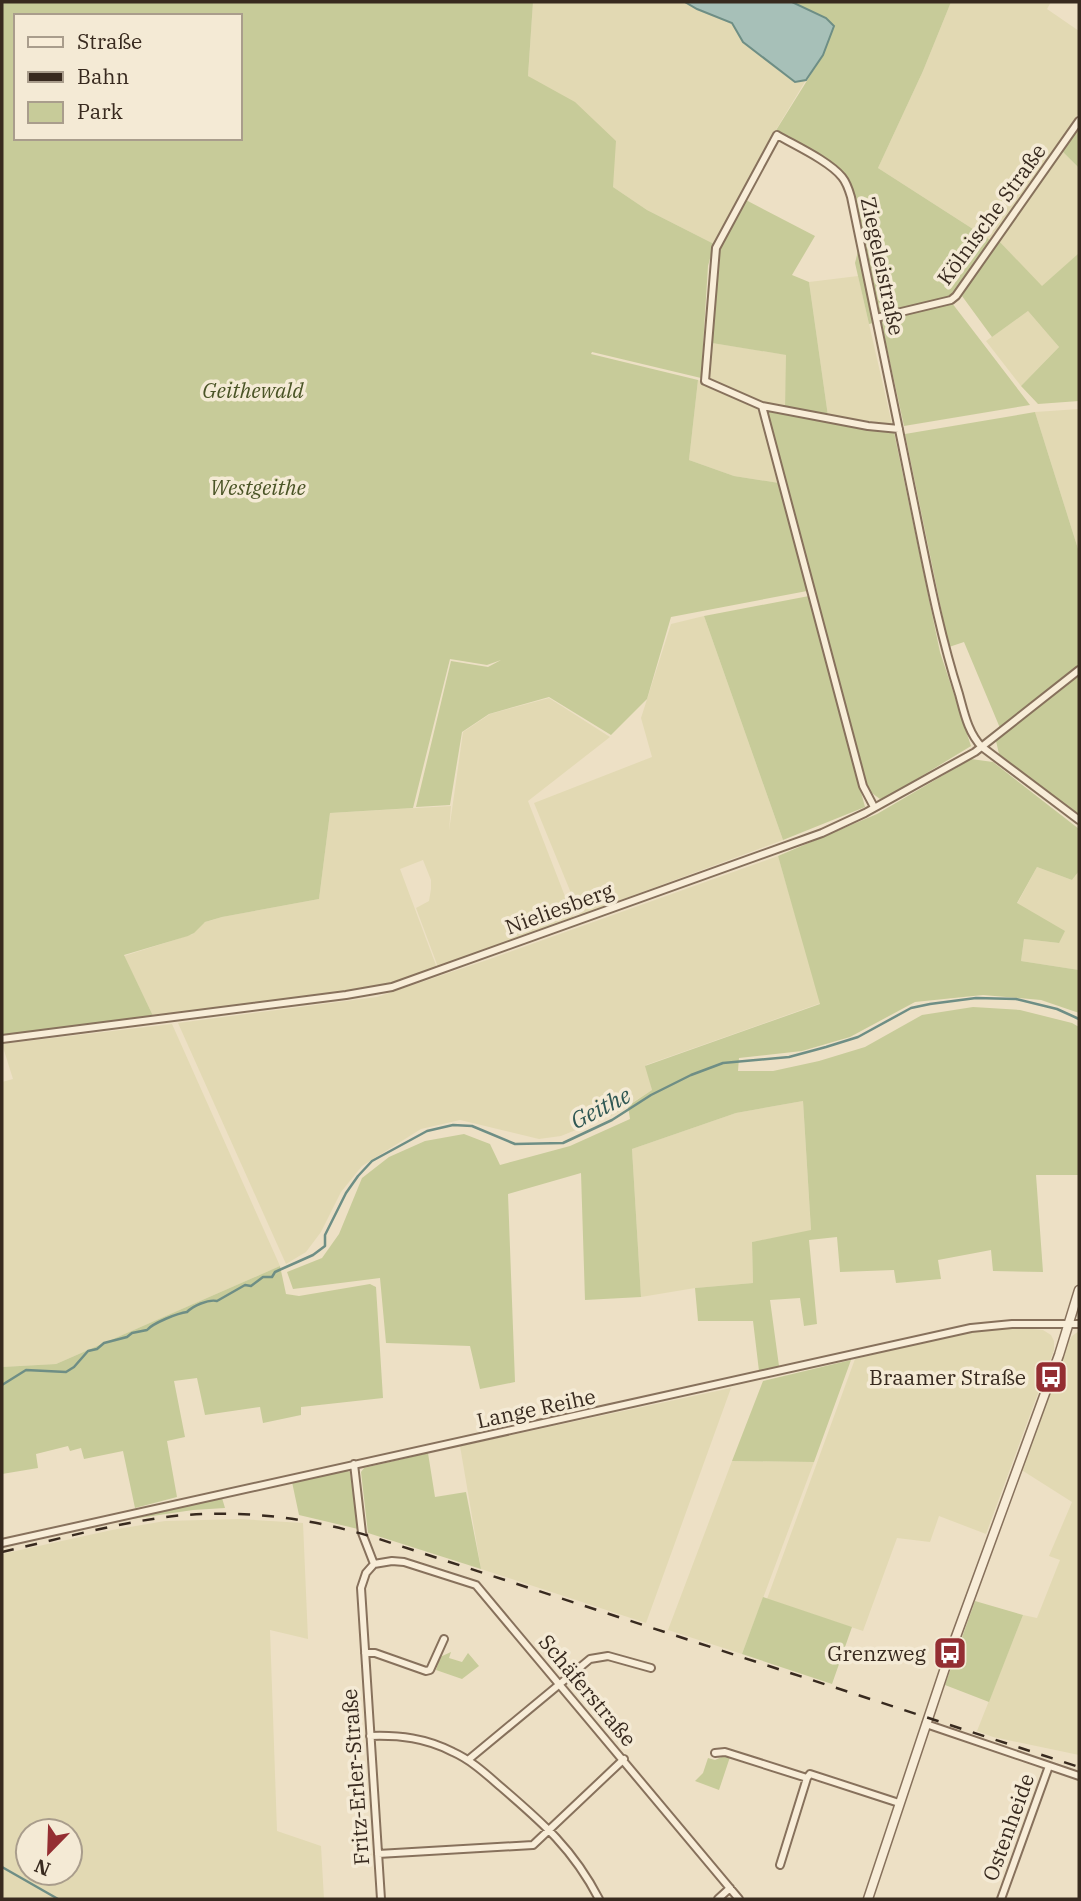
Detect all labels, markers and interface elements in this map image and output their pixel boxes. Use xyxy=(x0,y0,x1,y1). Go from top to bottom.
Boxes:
legend xyxy=(14,14,242,140)
text: Straße xyxy=(77,27,142,55)
text: Bahn xyxy=(77,62,129,90)
text: Park xyxy=(77,97,124,125)
street label: Kölnische Straße xyxy=(930,138,1052,290)
street label: Ziegeleistraße xyxy=(855,194,911,338)
park label: Geithewald xyxy=(202,376,304,404)
park label: Westgeithe xyxy=(210,473,307,501)
street label: Nieliesberg xyxy=(501,875,618,941)
water label: Geithe xyxy=(565,1079,635,1135)
bus stop icon: Braamer Straße xyxy=(1032,1358,1070,1396)
place label: Braamer Straße xyxy=(869,1363,1026,1391)
street label: Lange Reihe xyxy=(474,1382,598,1434)
street label: Schäferstraße xyxy=(533,1628,643,1752)
bus stop icon: Grenzweg xyxy=(931,1634,969,1672)
place label: Grenzweg xyxy=(827,1639,927,1667)
street label: Fritz-Erler-Straße xyxy=(335,1688,375,1866)
street label: Ostenheide xyxy=(976,1769,1040,1885)
north arrow xyxy=(14,1817,84,1887)
text: N xyxy=(31,1854,54,1882)

